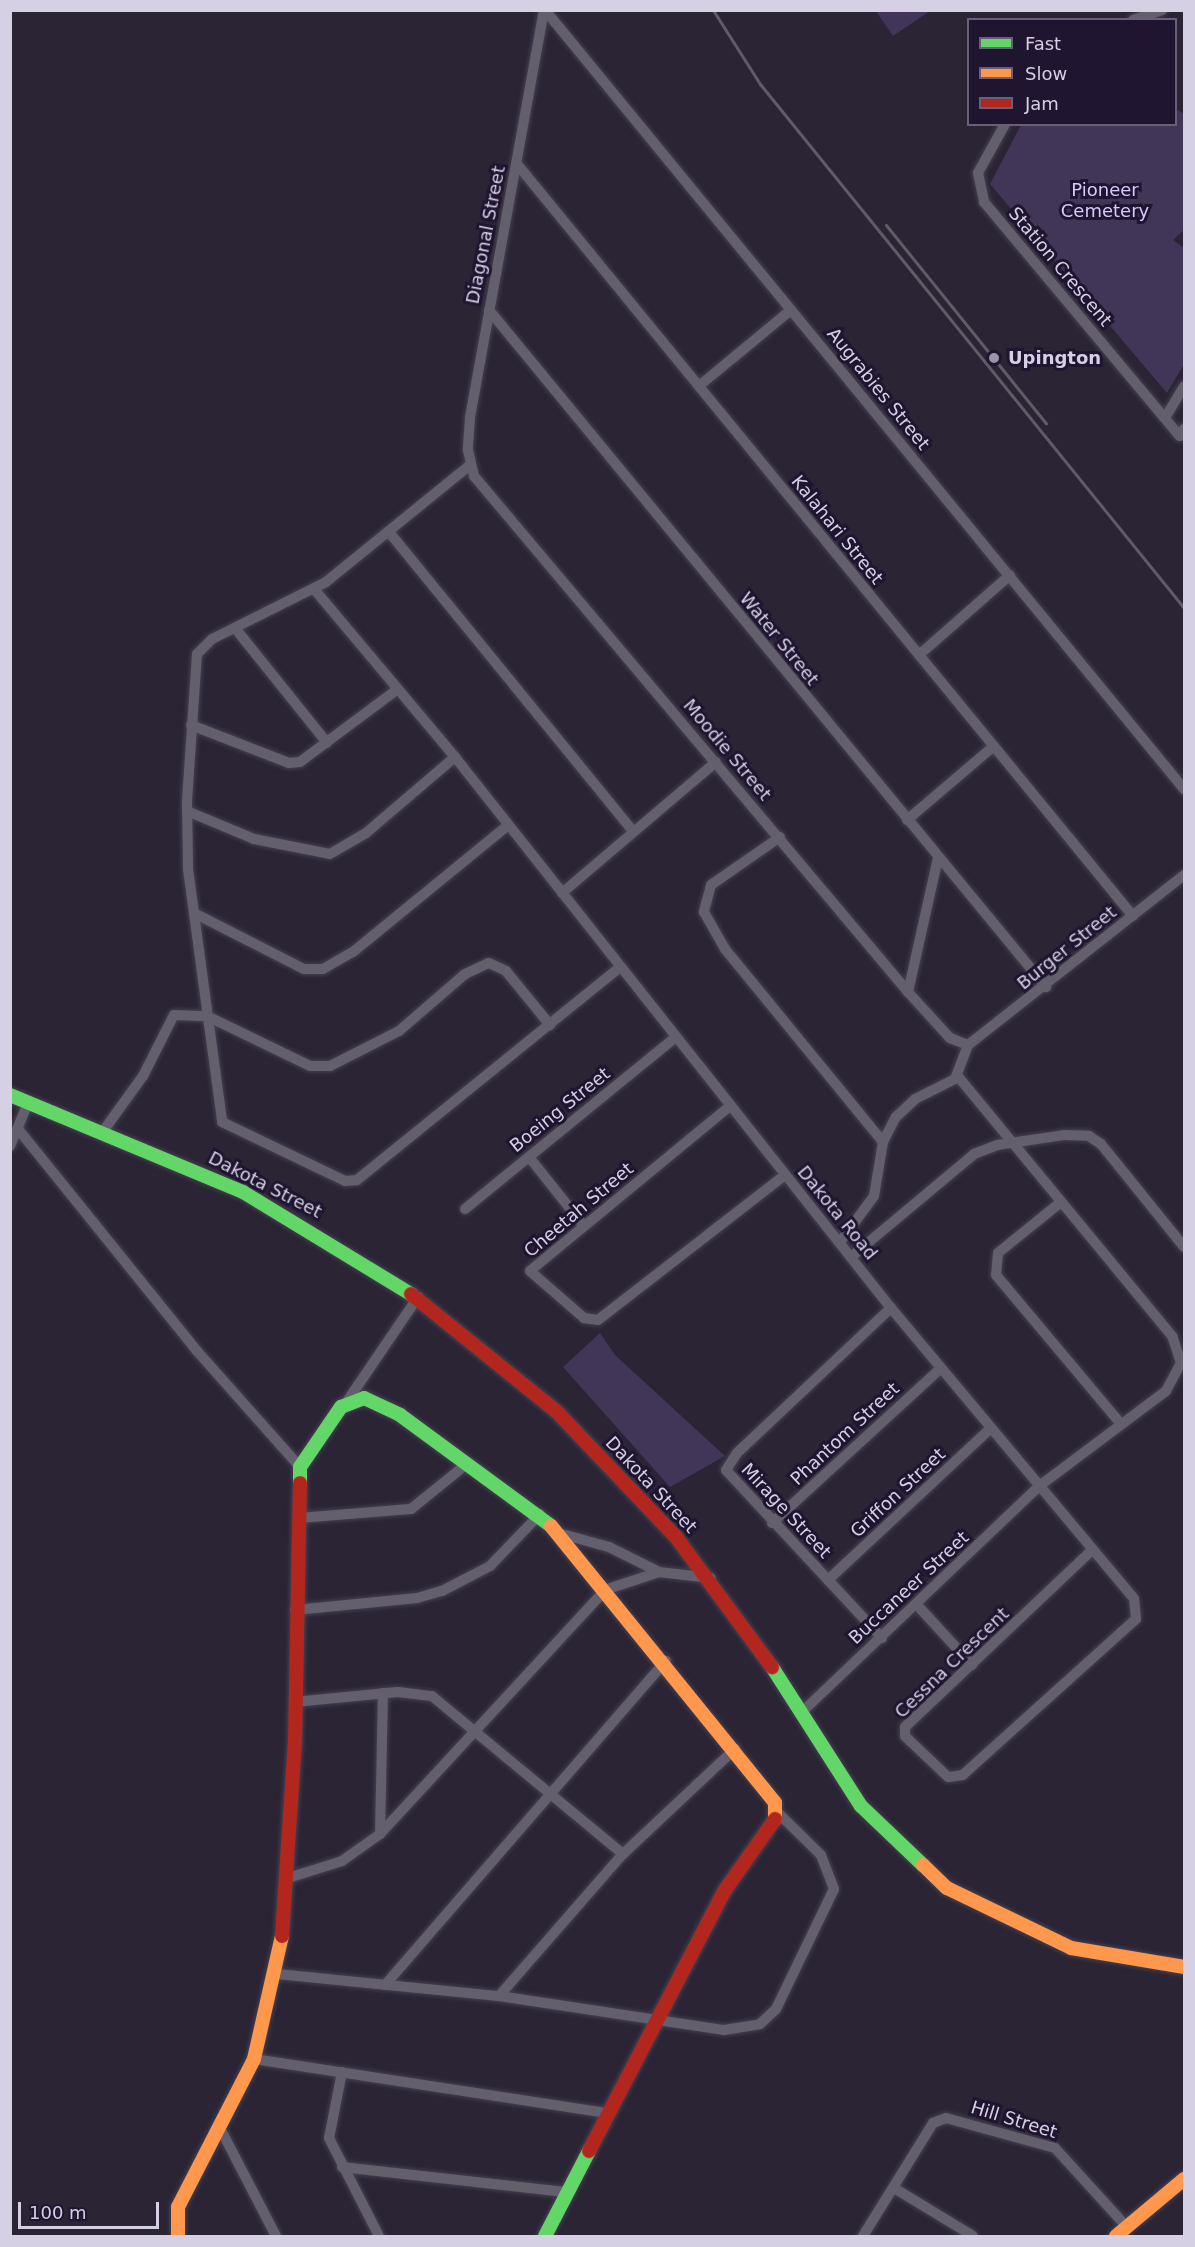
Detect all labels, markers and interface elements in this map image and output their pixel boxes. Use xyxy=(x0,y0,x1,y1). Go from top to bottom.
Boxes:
legend xyxy=(967,18,1177,126)
text: Fast xyxy=(1025,33,1061,54)
text: Slow xyxy=(1025,63,1067,84)
text: Jam xyxy=(1025,93,1059,114)
street label: Diagonal Street xyxy=(462,164,510,306)
park label: Pioneer Cemetery xyxy=(1061,180,1149,222)
street label: Station Crescent xyxy=(1004,203,1116,331)
street label: Augrabies Street xyxy=(822,324,934,454)
place label: Upington xyxy=(1008,347,1101,369)
marker: Upington xyxy=(985,349,1003,367)
street label: Kalahari Street xyxy=(787,471,887,589)
street label: Water Street xyxy=(735,588,823,690)
street label: Moodie Street xyxy=(678,695,776,805)
street label: Burger Street xyxy=(1013,901,1121,995)
street label: Boeing Street xyxy=(506,1063,614,1157)
street label: Dakota Street xyxy=(205,1147,325,1223)
street label: Cheetah Street xyxy=(520,1158,638,1262)
street label: Dakota Road xyxy=(793,1162,881,1264)
street label: Phantom Street xyxy=(786,1378,904,1490)
street label: Dakota Street xyxy=(601,1432,701,1538)
street label: Griffon Street xyxy=(846,1444,950,1542)
street label: Mirage Street xyxy=(737,1459,835,1563)
street label: Buccaneer Street xyxy=(845,1527,973,1649)
street label: Cessna Crescent xyxy=(891,1603,1013,1723)
street label: Hill Street xyxy=(968,2097,1060,2143)
scale bar xyxy=(21,2190,162,2228)
text: 100 m xyxy=(29,2202,87,2223)

